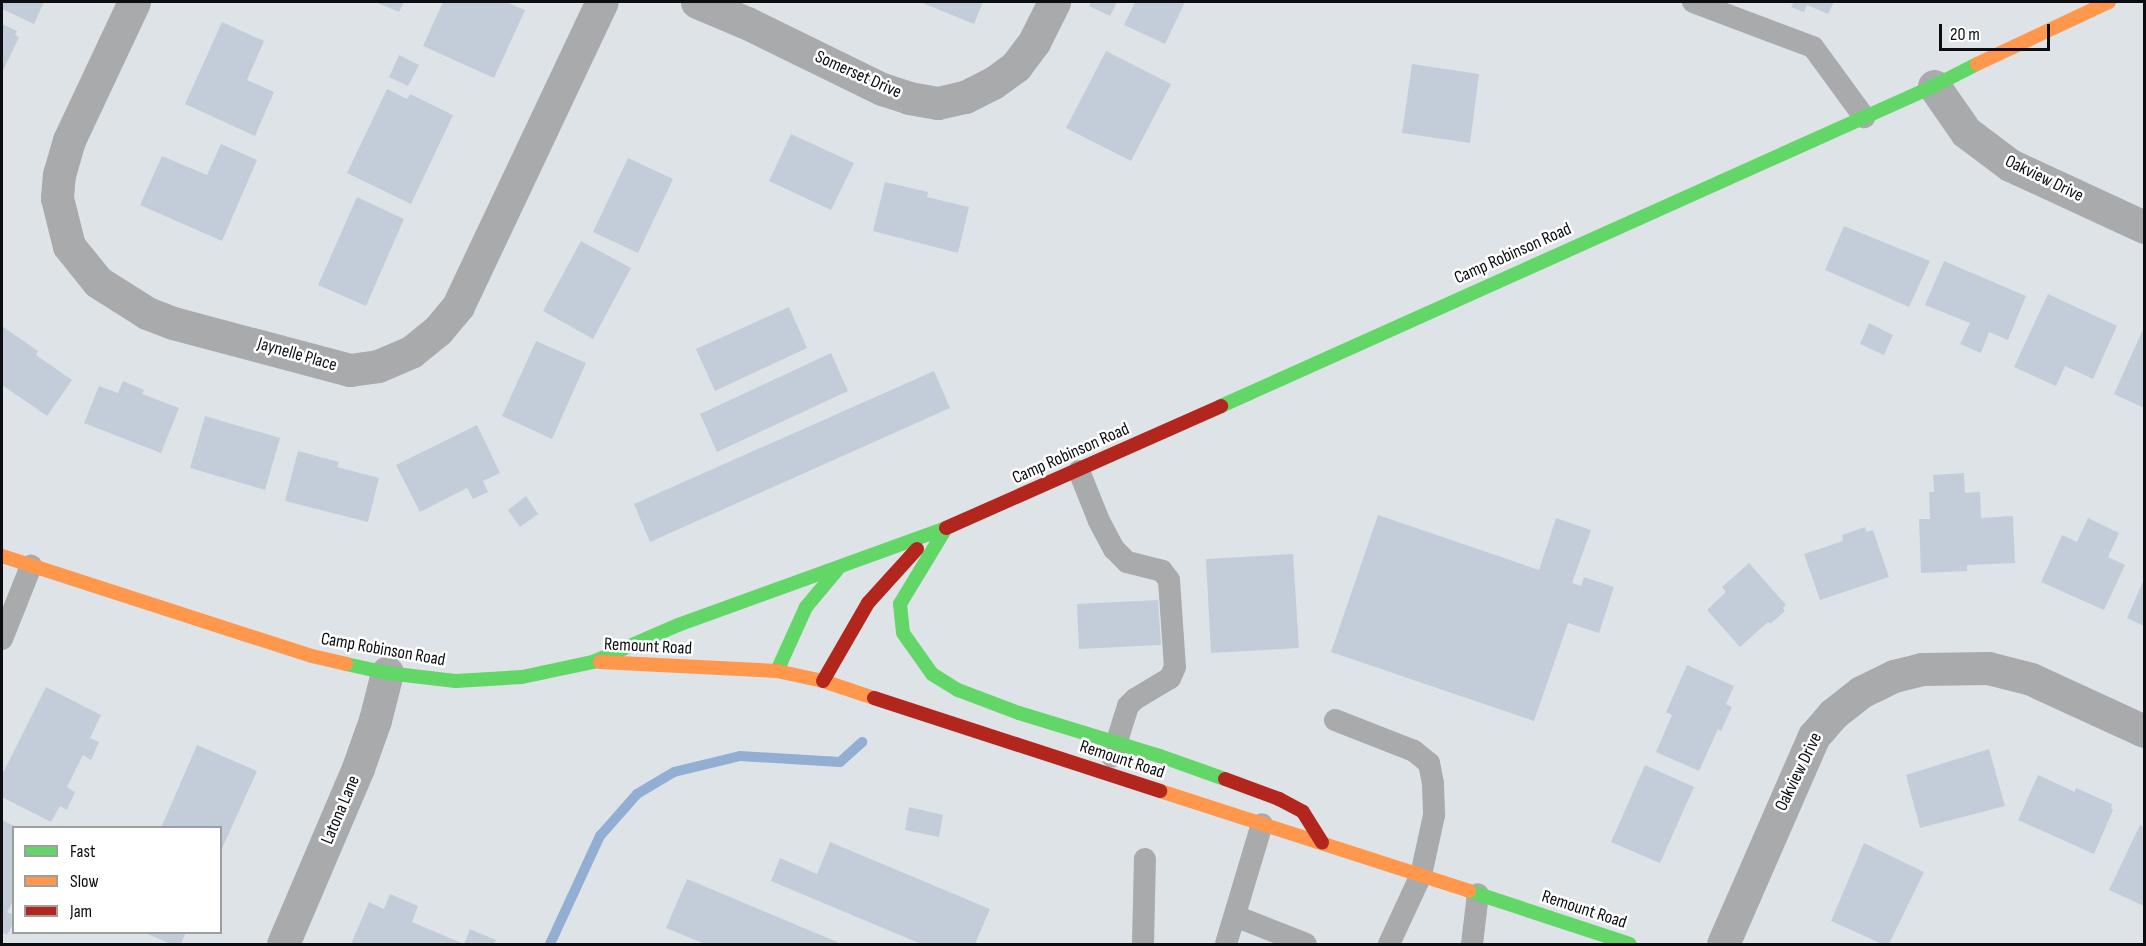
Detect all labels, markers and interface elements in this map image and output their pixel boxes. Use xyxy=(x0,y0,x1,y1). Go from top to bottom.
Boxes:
scale bar xyxy=(1942,12,2053,50)
text: 20 m xyxy=(1950,24,1980,45)
street label: Somerset Drive xyxy=(811,46,905,104)
street label: Oakview Drive xyxy=(2001,151,2087,207)
street label: Camp Robinson Road xyxy=(1451,219,1575,289)
street label: Jaynelle Place xyxy=(255,333,339,377)
street label: Camp Robinson Road xyxy=(1009,419,1133,489)
street label: Camp Robinson Road xyxy=(319,628,447,672)
street label: Remount Road xyxy=(603,634,693,660)
street label: Oakview Drive xyxy=(1771,729,1827,815)
street label: Remount Road xyxy=(1077,736,1167,784)
street label: Latona Lane xyxy=(317,772,365,848)
legend xyxy=(12,826,222,934)
text: Fast xyxy=(70,841,95,862)
text: Slow xyxy=(70,871,99,892)
street label: Remount Road xyxy=(1539,886,1629,934)
text: Jam xyxy=(70,901,92,922)

